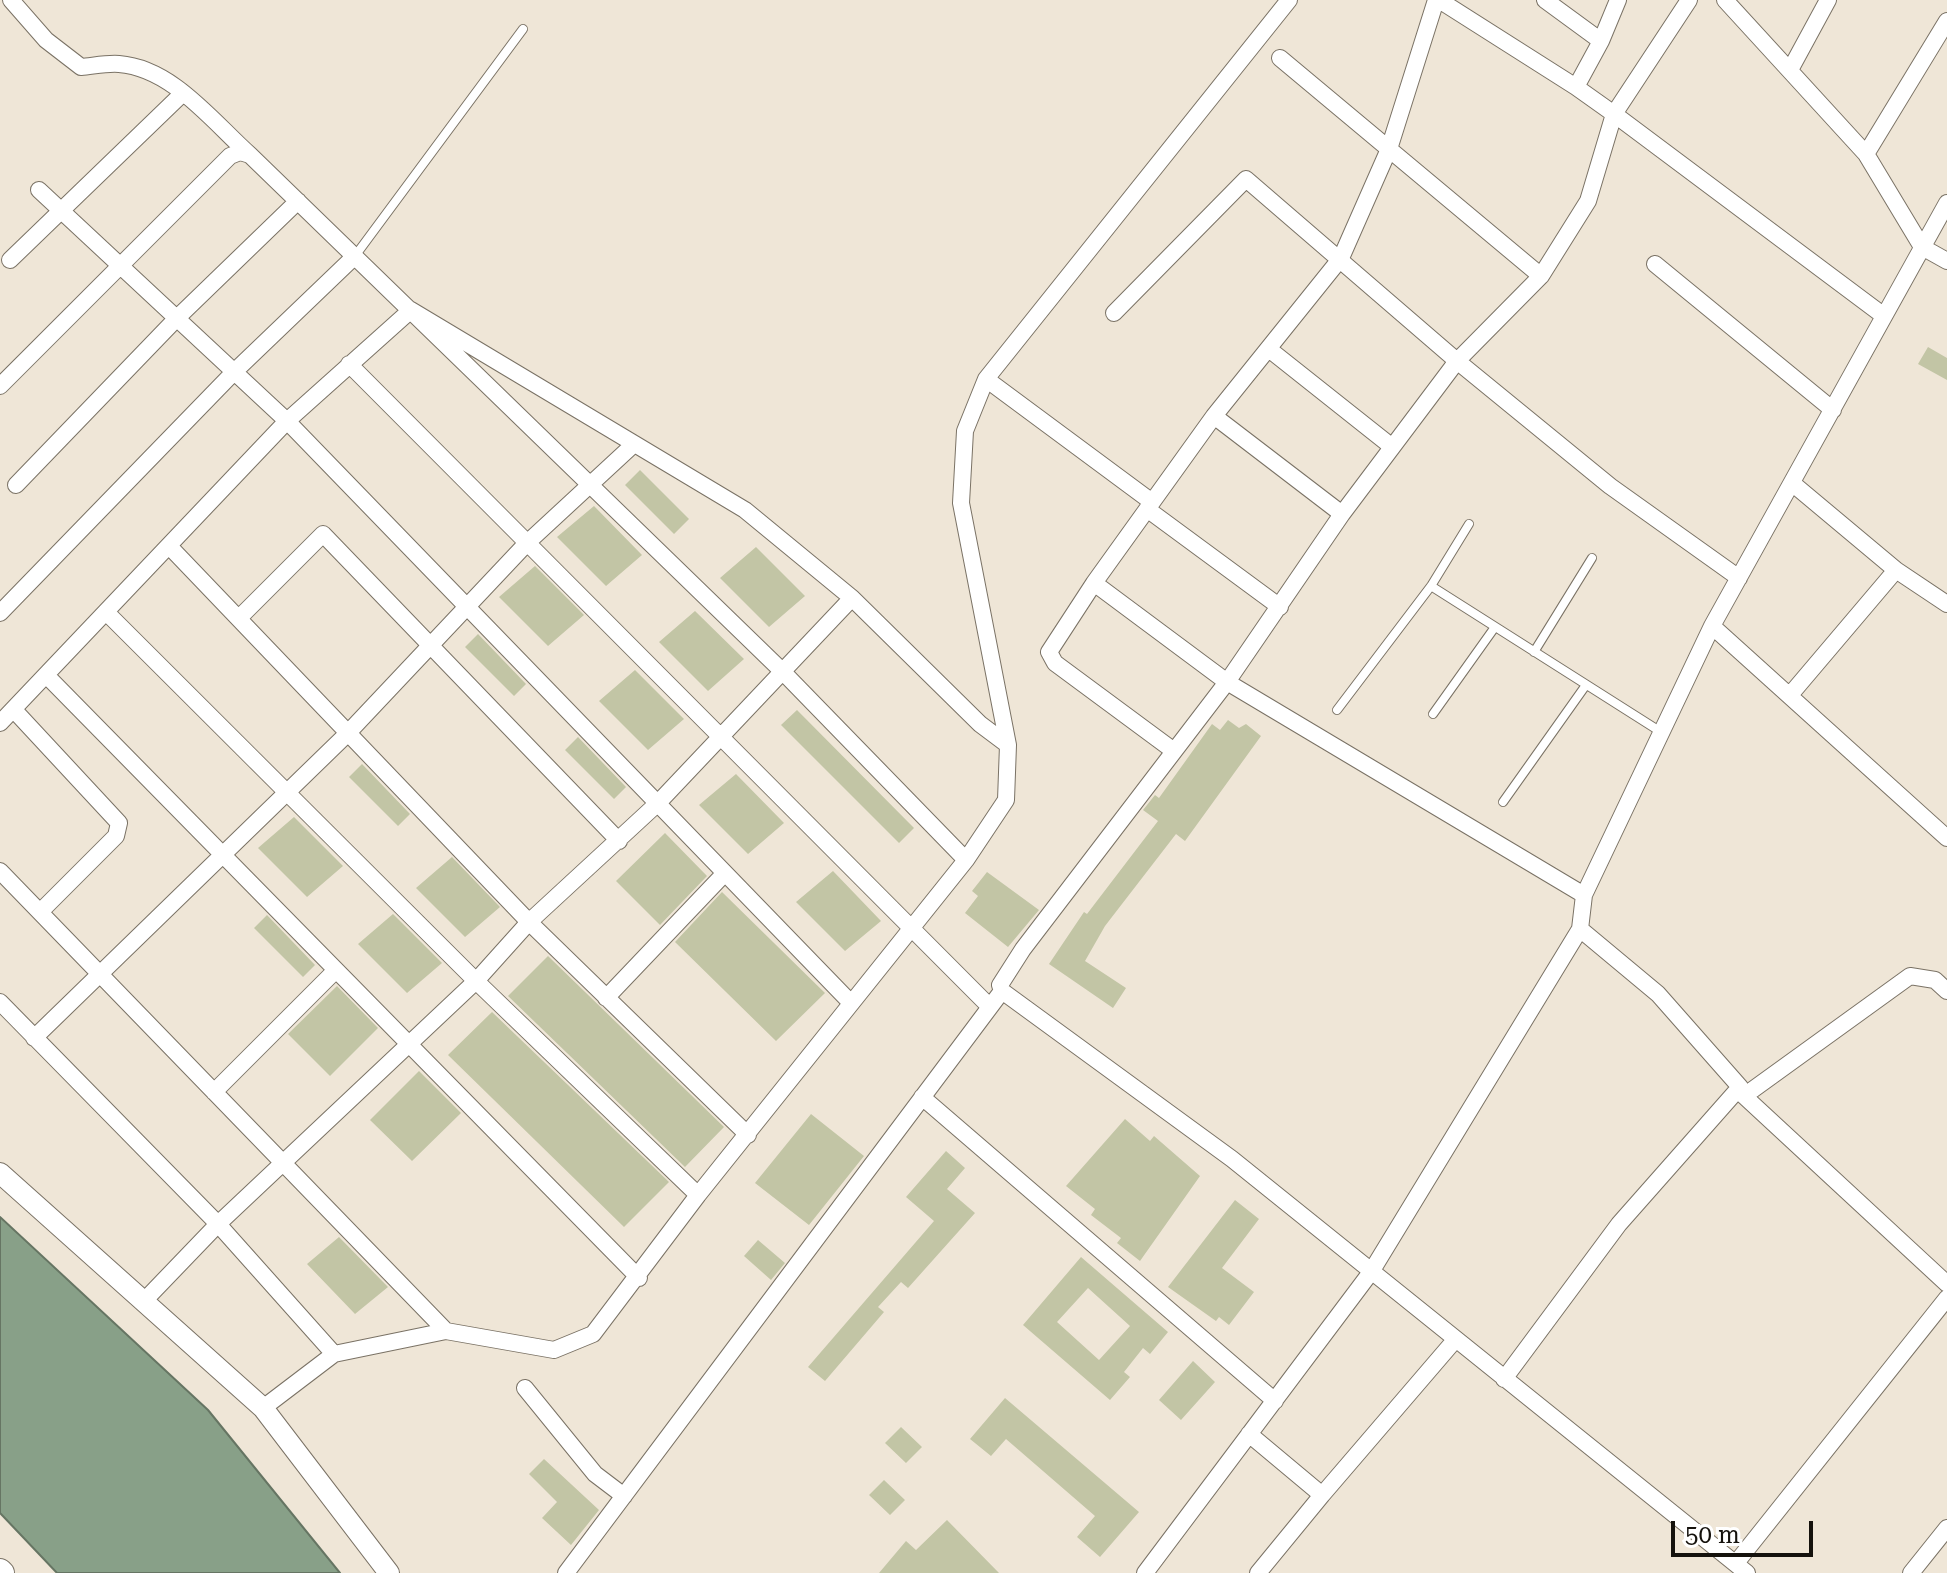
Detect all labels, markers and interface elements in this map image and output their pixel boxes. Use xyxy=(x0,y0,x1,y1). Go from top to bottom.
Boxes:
scale bar xyxy=(1675,1505,1817,1555)
text: 50 m xyxy=(1685,1521,1740,1549)

